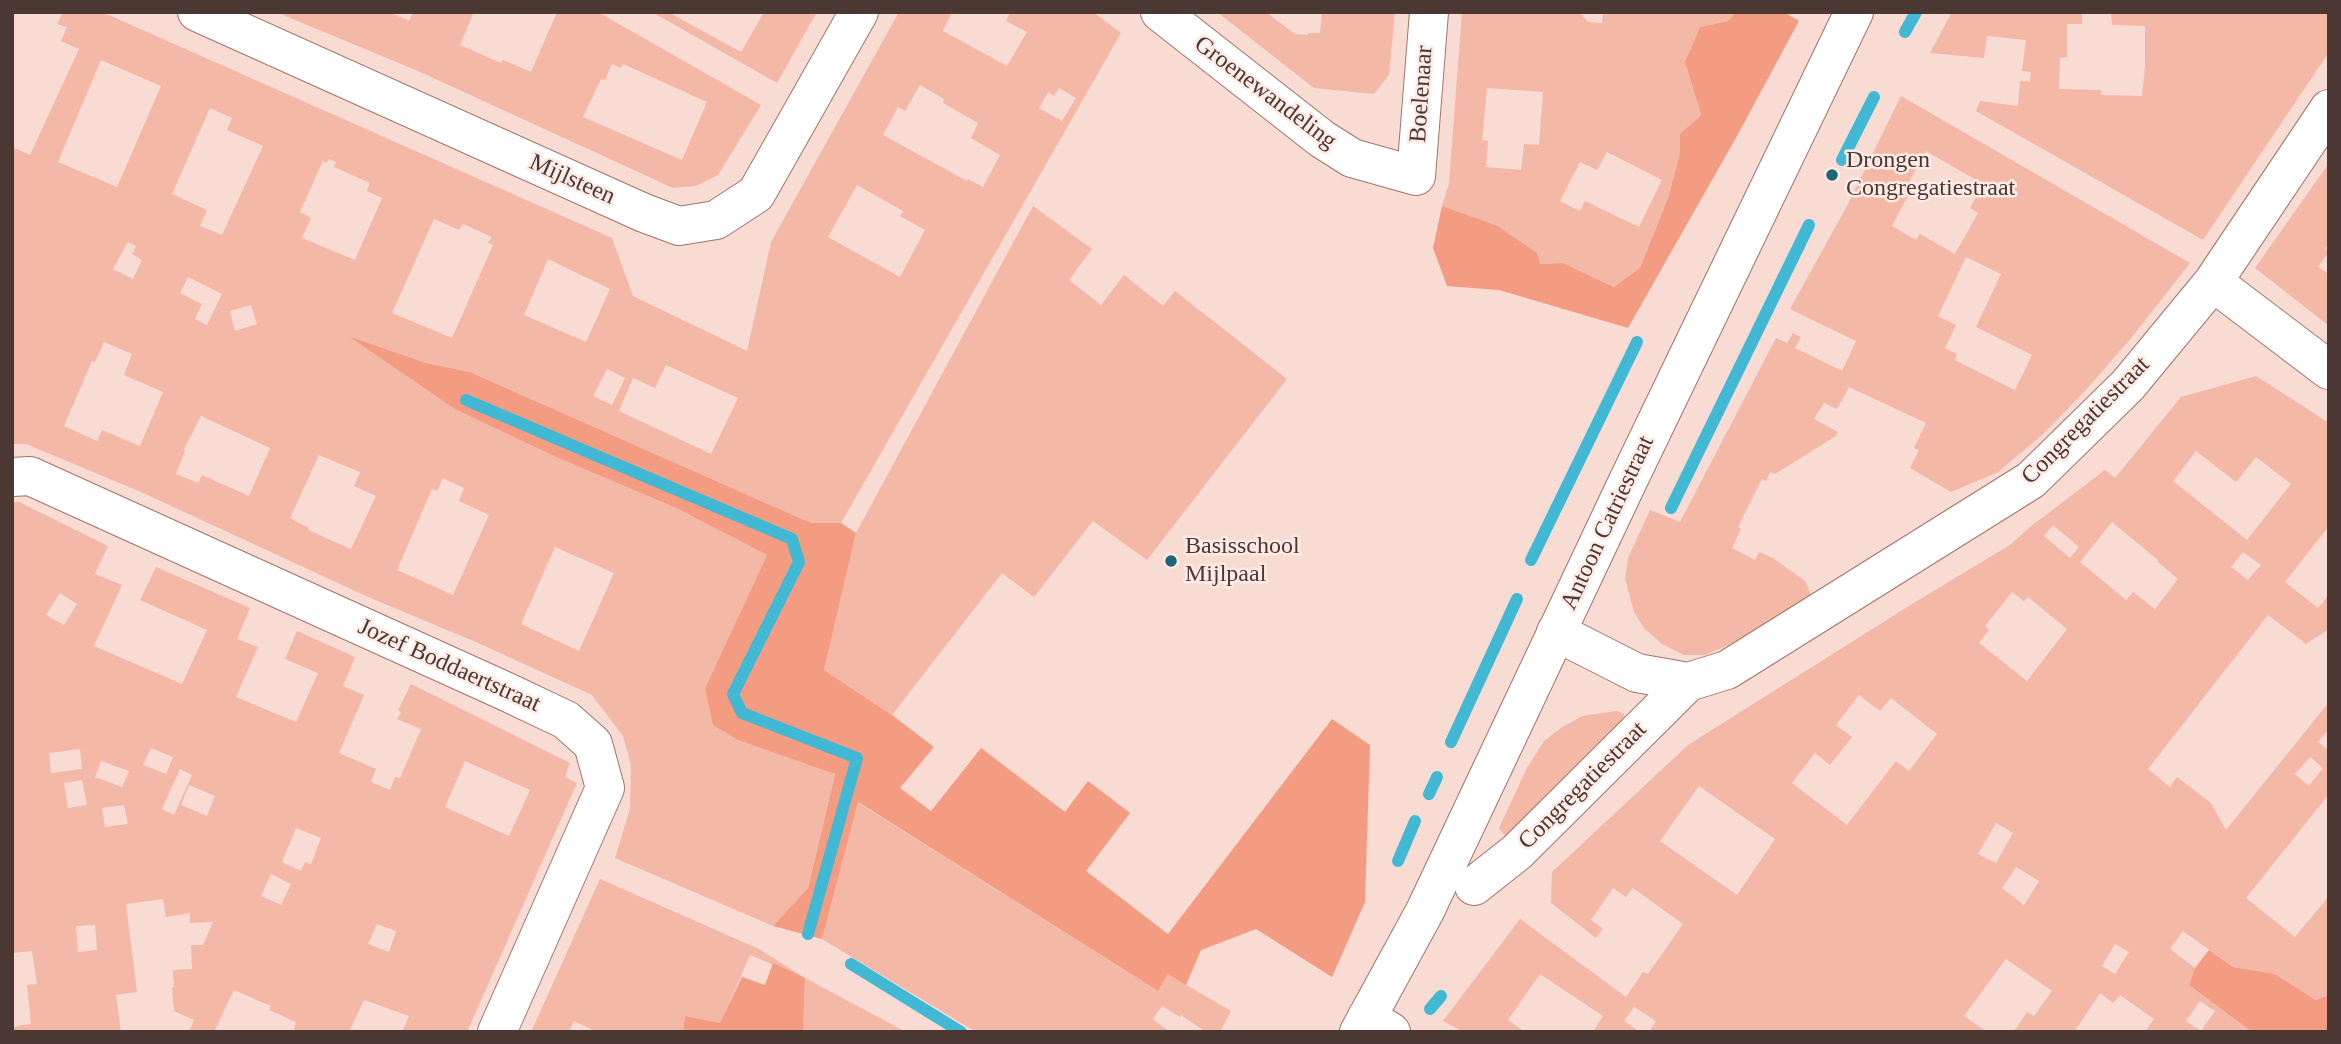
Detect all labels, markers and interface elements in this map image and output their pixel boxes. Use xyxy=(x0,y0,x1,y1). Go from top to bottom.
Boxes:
street label: Groenewandeling xyxy=(1188,30,1342,156)
street label: Boelenaar xyxy=(1404,44,1440,144)
place label: Drongen Congregatiestraat xyxy=(1846,147,2015,203)
street label: Mijlsteen xyxy=(525,148,619,212)
marker: Drongen Congregatiestraat xyxy=(1824,167,1840,183)
street label: Congregatiestraat xyxy=(2016,351,2156,491)
street label: Antoon Catriestraat xyxy=(1555,431,1661,615)
place label: Basisschool Mijlpaal xyxy=(1185,533,1300,589)
marker: Basisschool Mijlpaal xyxy=(1163,553,1179,569)
street label: Jozef Boddaertstraat xyxy=(353,613,545,719)
street label: Congregatiestraat xyxy=(1513,716,1653,856)

